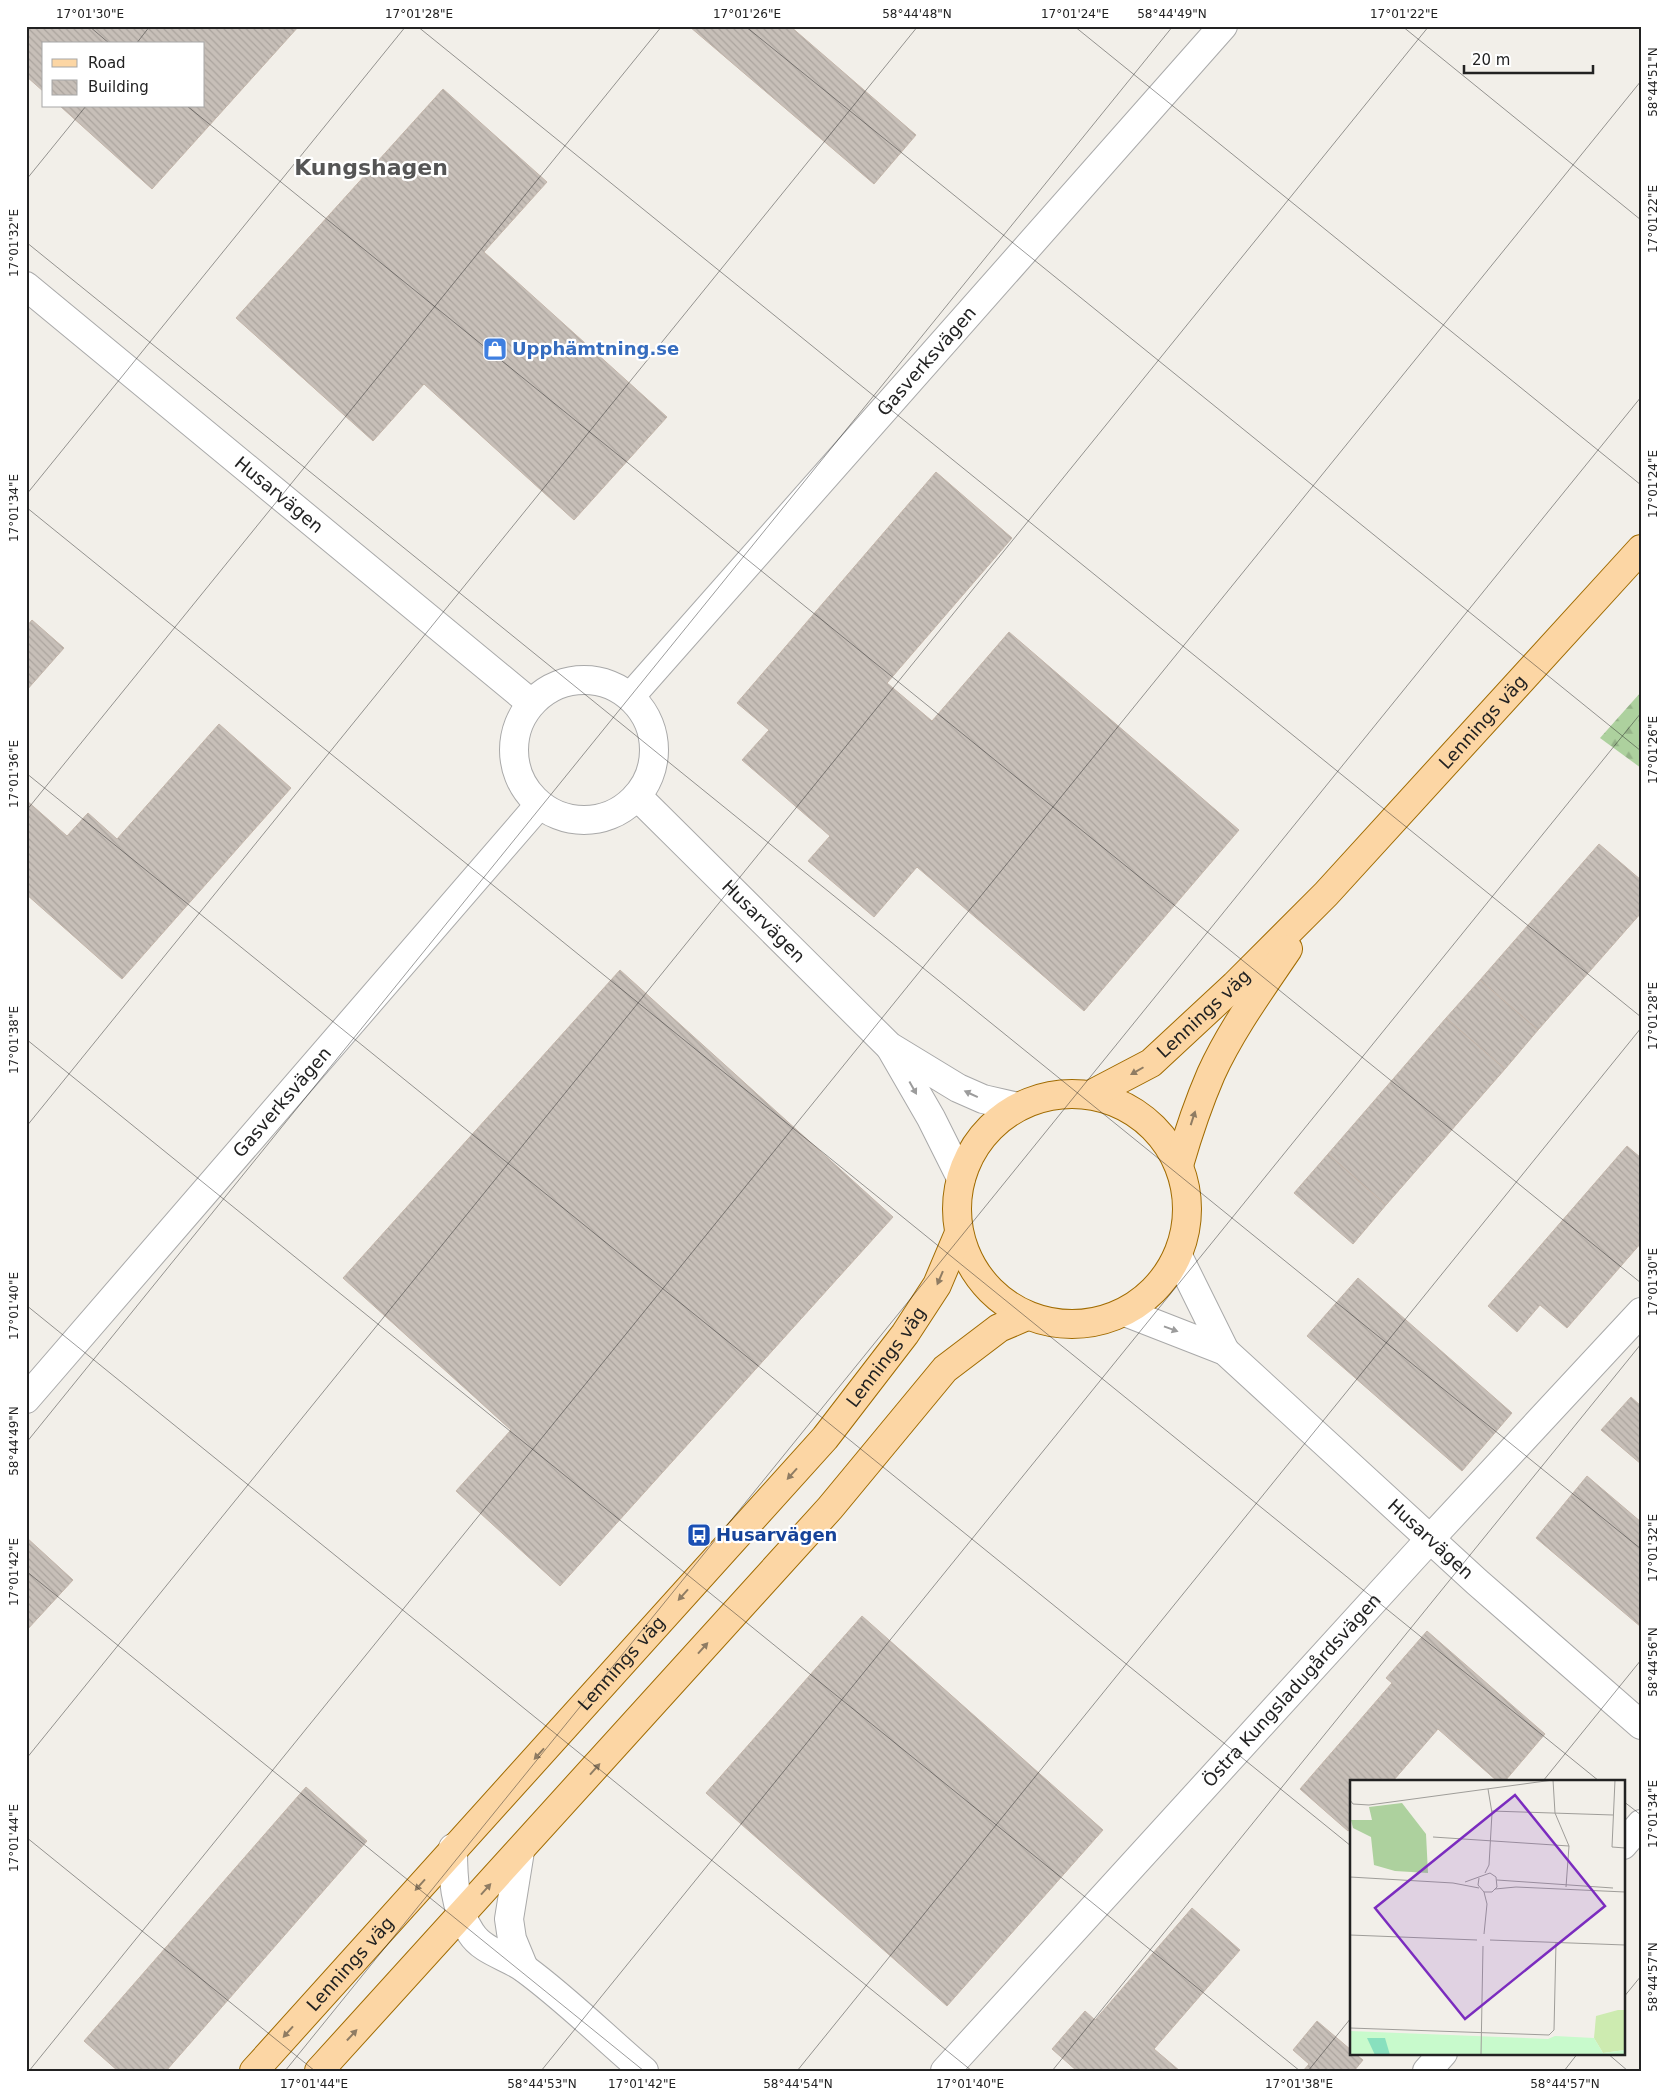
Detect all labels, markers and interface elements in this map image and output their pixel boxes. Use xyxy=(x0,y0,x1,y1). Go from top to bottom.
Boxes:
text: 17°01'30"E xyxy=(56,7,124,21)
text: 17°01'28"E xyxy=(385,7,453,21)
text: 17°01'26"E xyxy=(713,7,781,21)
text: 58°44'48"N xyxy=(882,7,952,21)
text: 17°01'24"E xyxy=(1041,7,1109,21)
text: 58°44'49"N xyxy=(1137,7,1207,21)
text: 17°01'22"E xyxy=(1370,7,1438,21)
legend xyxy=(42,42,205,108)
scale bar xyxy=(1464,42,1593,74)
text: 58°44'51"N xyxy=(1646,47,1660,117)
text: 20 m xyxy=(1472,51,1510,69)
text: Road xyxy=(88,54,126,72)
text: Building xyxy=(88,78,149,96)
district label: Kungshagen xyxy=(294,155,448,180)
text: 17°01'22"E xyxy=(1646,185,1660,253)
text: 17°01'32"E xyxy=(7,209,21,277)
street label: Gasverksvägen xyxy=(872,302,980,420)
shop icon: Upphämtning.se xyxy=(482,336,508,362)
place label: Upphämtning.se xyxy=(512,338,679,359)
text: 17°01'24"E xyxy=(1646,450,1660,518)
street label: Husarvägen xyxy=(231,452,328,537)
text: 17°01'34"E xyxy=(7,474,21,542)
street label: Lennings väg xyxy=(1434,670,1531,773)
text: 17°01'26"E xyxy=(1646,716,1660,784)
text: 17°01'36"E xyxy=(7,740,21,808)
street label: Husarvägen xyxy=(718,875,810,967)
street label: Lennings väg xyxy=(1152,965,1254,1062)
text: 17°01'28"E xyxy=(1646,982,1660,1050)
text: 17°01'38"E xyxy=(7,1006,21,1074)
street label: Gasverksvägen xyxy=(228,1043,335,1161)
one-way arrow xyxy=(1130,1067,1145,1075)
one-way arrow xyxy=(908,1082,917,1095)
one-way arrow xyxy=(964,1090,978,1098)
one-way arrow xyxy=(1190,1110,1198,1125)
text: 17°01'30"E xyxy=(1646,1248,1660,1316)
one-way arrow xyxy=(936,1271,944,1286)
text: 17°01'40"E xyxy=(7,1272,21,1340)
street label: Lennings väg xyxy=(842,1303,930,1411)
one-way arrow xyxy=(1164,1325,1179,1333)
text: 58°44'49"N xyxy=(7,1406,21,1476)
one-way arrow xyxy=(787,1468,798,1481)
street label: Husarvägen xyxy=(1384,1495,1478,1583)
text: 17°01'32"E xyxy=(1646,1514,1660,1582)
bus stop icon: Husarvägen xyxy=(686,1522,712,1548)
place label: Husarvägen xyxy=(716,1524,837,1545)
text: 17°01'42"E xyxy=(7,1538,21,1606)
one-way arrow xyxy=(677,1588,689,1600)
street label: Östra Kungsladugårdsvägen xyxy=(1198,1589,1385,1791)
street label: Lennings väg xyxy=(573,1612,669,1715)
text: 58°44'56"N xyxy=(1646,1627,1660,1697)
one-way arrow xyxy=(697,1642,709,1654)
one-way arrow xyxy=(533,1747,544,1760)
one-way arrow xyxy=(589,1762,600,1775)
inset map xyxy=(1350,1780,1624,2054)
text: 17°01'34"E xyxy=(1646,1780,1660,1848)
text: 17°01'44"E xyxy=(7,1804,21,1872)
one-way arrow xyxy=(414,1878,426,1890)
one-way arrow xyxy=(480,1884,492,1896)
street label: Lennings väg xyxy=(302,1912,398,2015)
text: 58°44'57"N xyxy=(1646,1942,1660,2012)
one-way arrow xyxy=(282,2025,294,2037)
one-way arrow xyxy=(346,2029,358,2041)
text: 17°01'44"E xyxy=(280,2077,348,2091)
text: 58°44'53"N xyxy=(507,2077,577,2091)
text: 17°01'42"E xyxy=(608,2077,676,2091)
text: 58°44'54"N xyxy=(763,2077,833,2091)
text: 17°01'40"E xyxy=(936,2077,1004,2091)
text: 17°01'38"E xyxy=(1265,2077,1333,2091)
text: 58°44'57"N xyxy=(1530,2077,1600,2091)

